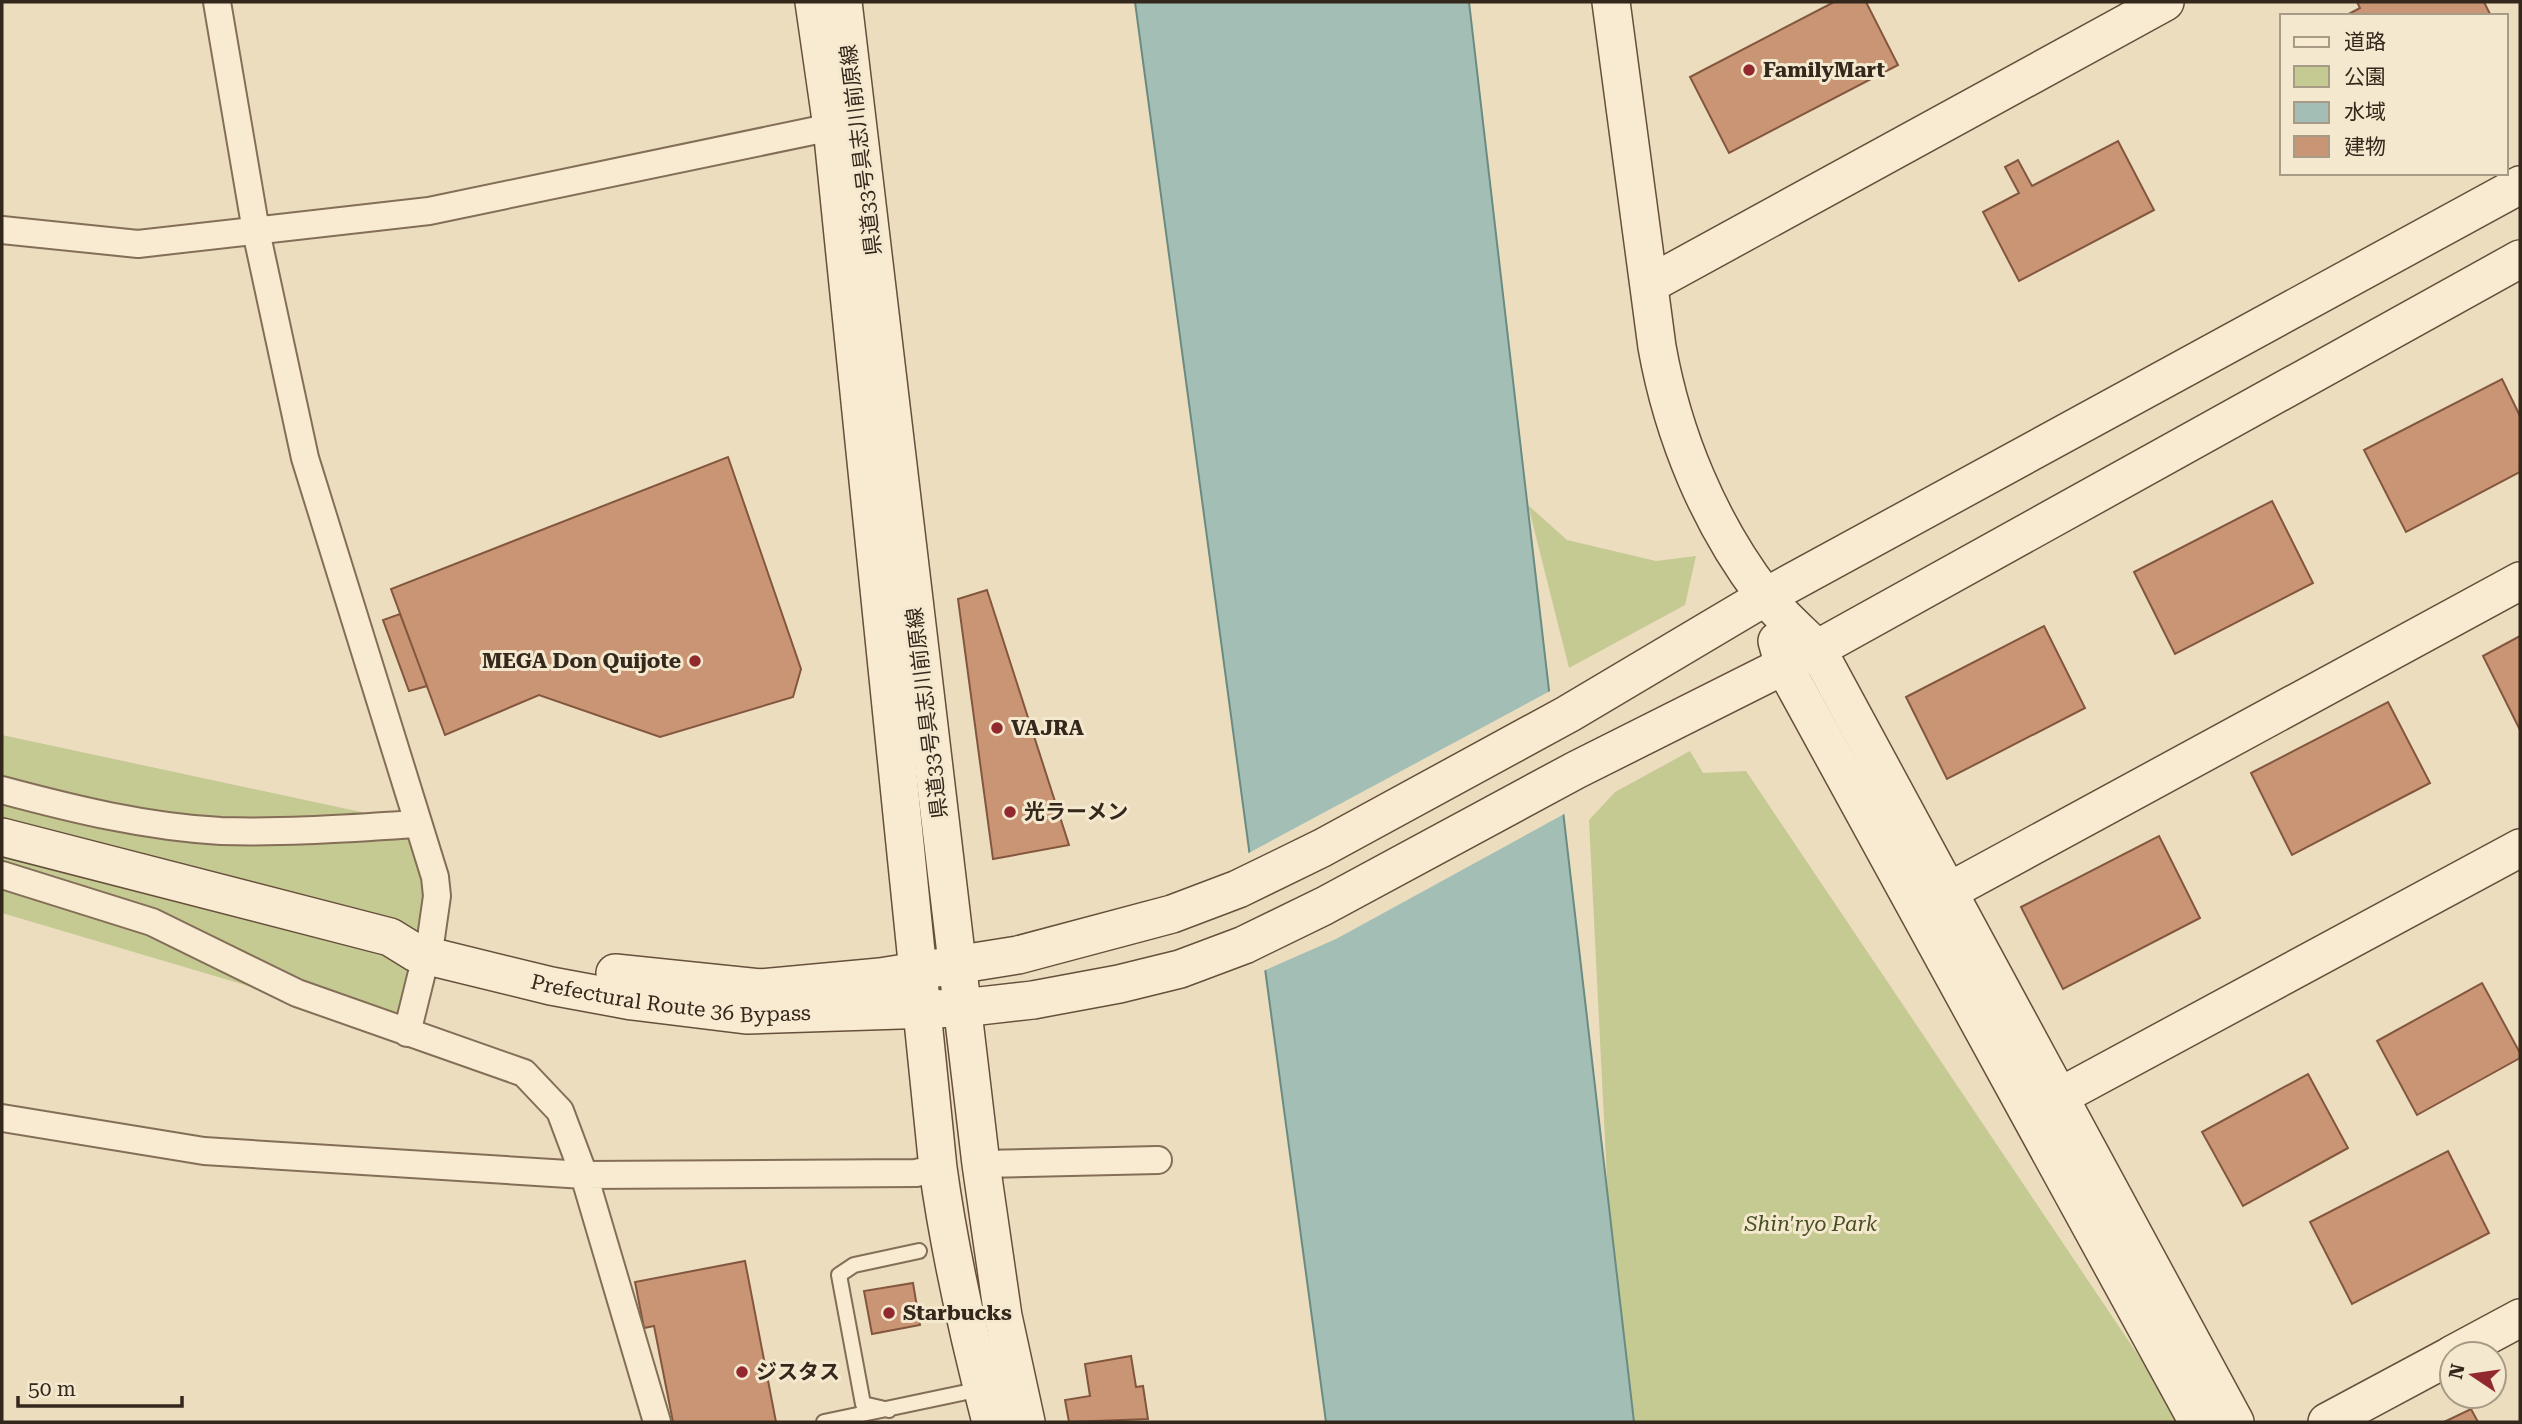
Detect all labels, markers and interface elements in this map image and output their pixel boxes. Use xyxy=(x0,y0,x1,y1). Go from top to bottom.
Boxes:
legend xyxy=(2280,14,2508,175)
text: 道路 xyxy=(2344,30,2386,54)
street label: 県道33号具志川前原線 xyxy=(836,43,886,257)
place label: FamilyMart xyxy=(1763,58,1885,82)
marker: FamilyMart xyxy=(1741,62,1757,78)
text: 公園 xyxy=(2344,65,2386,89)
text: 水域 xyxy=(2344,100,2386,124)
text: 建物 xyxy=(2344,135,2386,159)
street label: 県道33号具志川前原線 xyxy=(902,606,952,820)
place label: MEGA Don Quijote xyxy=(482,649,681,673)
marker: MEGA Don Quijote xyxy=(687,653,703,669)
place label: VAJRA xyxy=(1011,716,1084,740)
marker: VAJRA xyxy=(989,720,1005,736)
place label: 光ラーメン xyxy=(1024,800,1128,824)
marker: 光ラーメン xyxy=(1002,804,1018,820)
street label: Prefectural Route 36 Bypass xyxy=(528,969,811,1027)
park label: Shin'ryo Park xyxy=(1744,1212,1878,1236)
place label: Starbucks xyxy=(903,1301,1012,1325)
marker: Starbucks xyxy=(881,1305,897,1321)
north arrow xyxy=(2438,1340,2508,1410)
place label: ジスタス xyxy=(756,1360,840,1384)
text: N xyxy=(2444,1361,2470,1381)
scale bar xyxy=(18,1364,182,1408)
marker: ジスタス xyxy=(734,1364,750,1380)
text: 50 m xyxy=(28,1377,76,1401)

